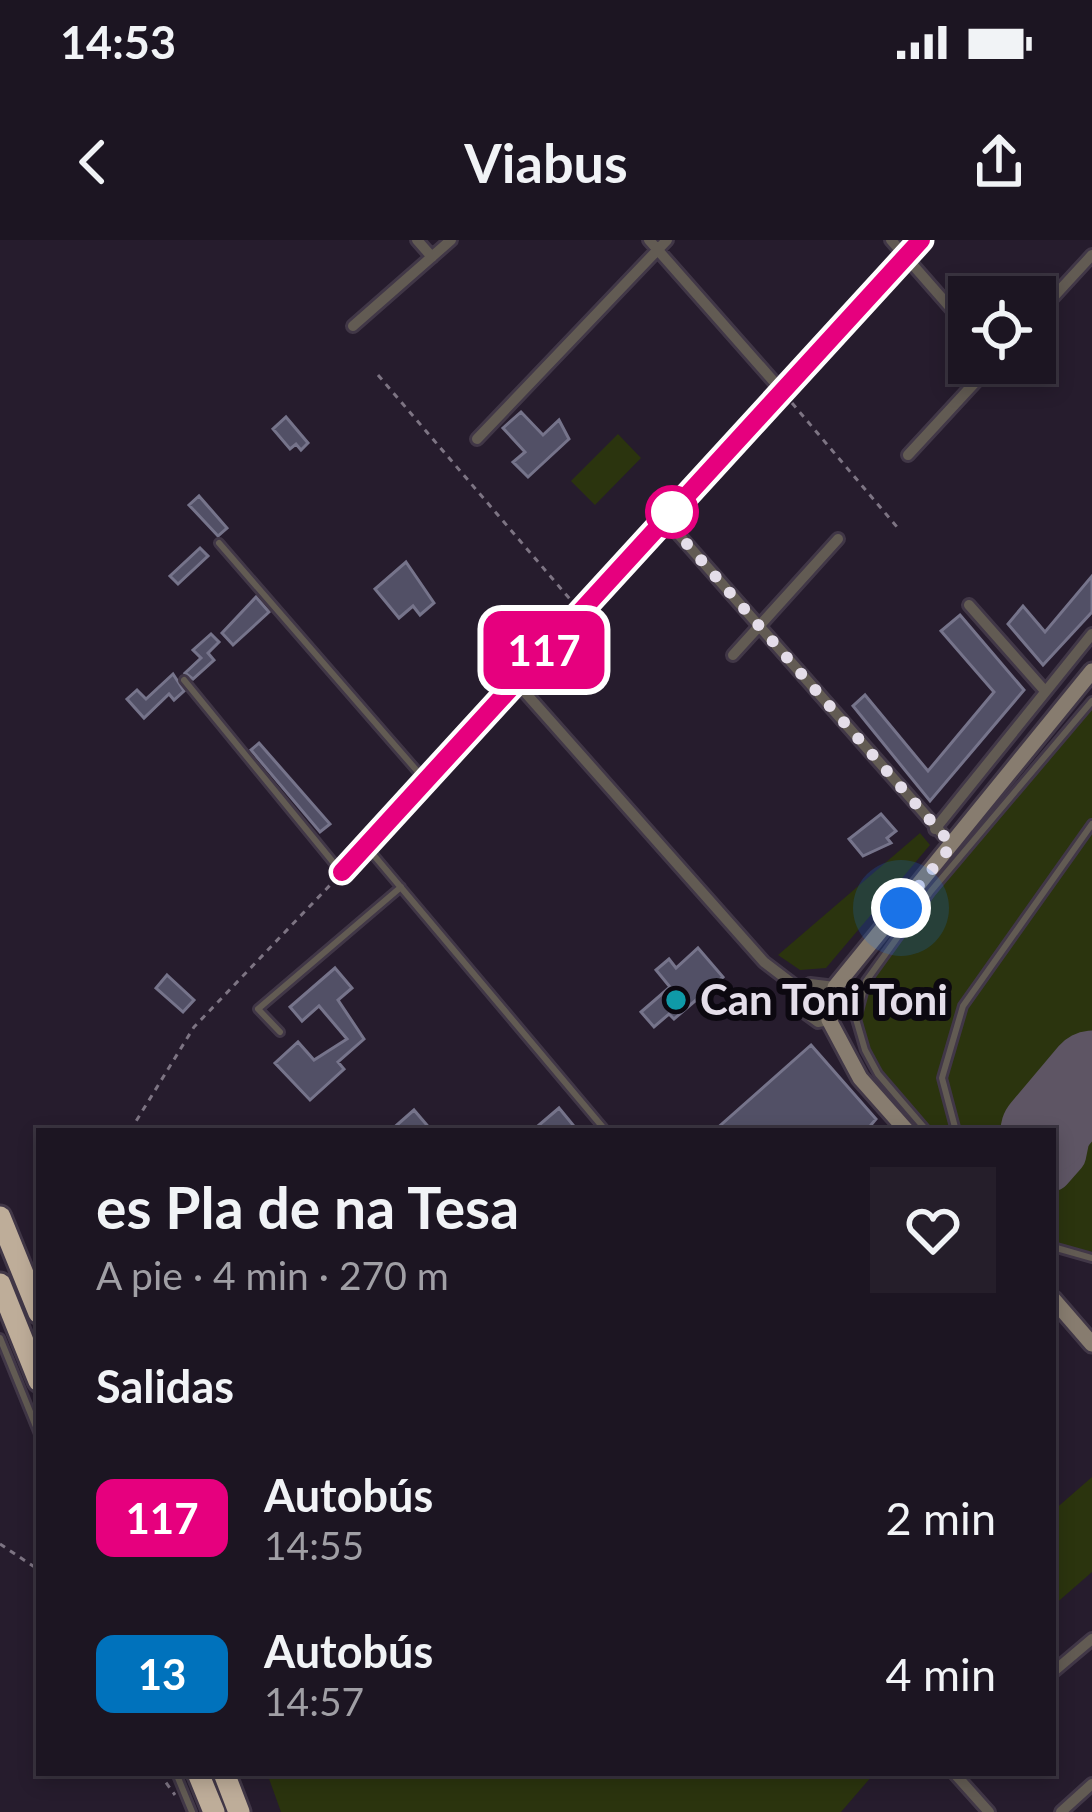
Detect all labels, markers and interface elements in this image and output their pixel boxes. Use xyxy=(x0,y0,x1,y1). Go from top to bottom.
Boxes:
text: 14:53 xyxy=(60,15,176,69)
icon: back xyxy=(60,129,126,195)
icon: share xyxy=(966,129,1032,195)
text: Viabus xyxy=(464,130,628,195)
map controls xyxy=(948,276,1056,384)
button: locate xyxy=(948,276,1056,384)
unlabelled marker xyxy=(647,487,697,537)
line badge: 117 xyxy=(475,611,613,689)
text: 117 xyxy=(507,625,581,675)
your location xyxy=(871,878,931,938)
place label: Can Toni Toni xyxy=(700,974,948,1024)
marker: Can Toni Toni xyxy=(663,987,689,1013)
button: heart xyxy=(870,1167,996,1293)
text: es Pla de na Tesa xyxy=(96,1173,519,1241)
text: A pie · 4 min · 270 m xyxy=(96,1252,449,1298)
text: Salidas xyxy=(96,1359,234,1413)
text: Autobús xyxy=(264,1468,433,1522)
text: 2 min xyxy=(885,1491,996,1545)
text: 117 xyxy=(125,1493,199,1543)
text: 14:55 xyxy=(264,1522,364,1568)
text: Autobús xyxy=(264,1624,433,1678)
text: 4 min xyxy=(885,1647,996,1701)
text: 13 xyxy=(138,1649,186,1699)
text: 14:57 xyxy=(264,1678,364,1724)

